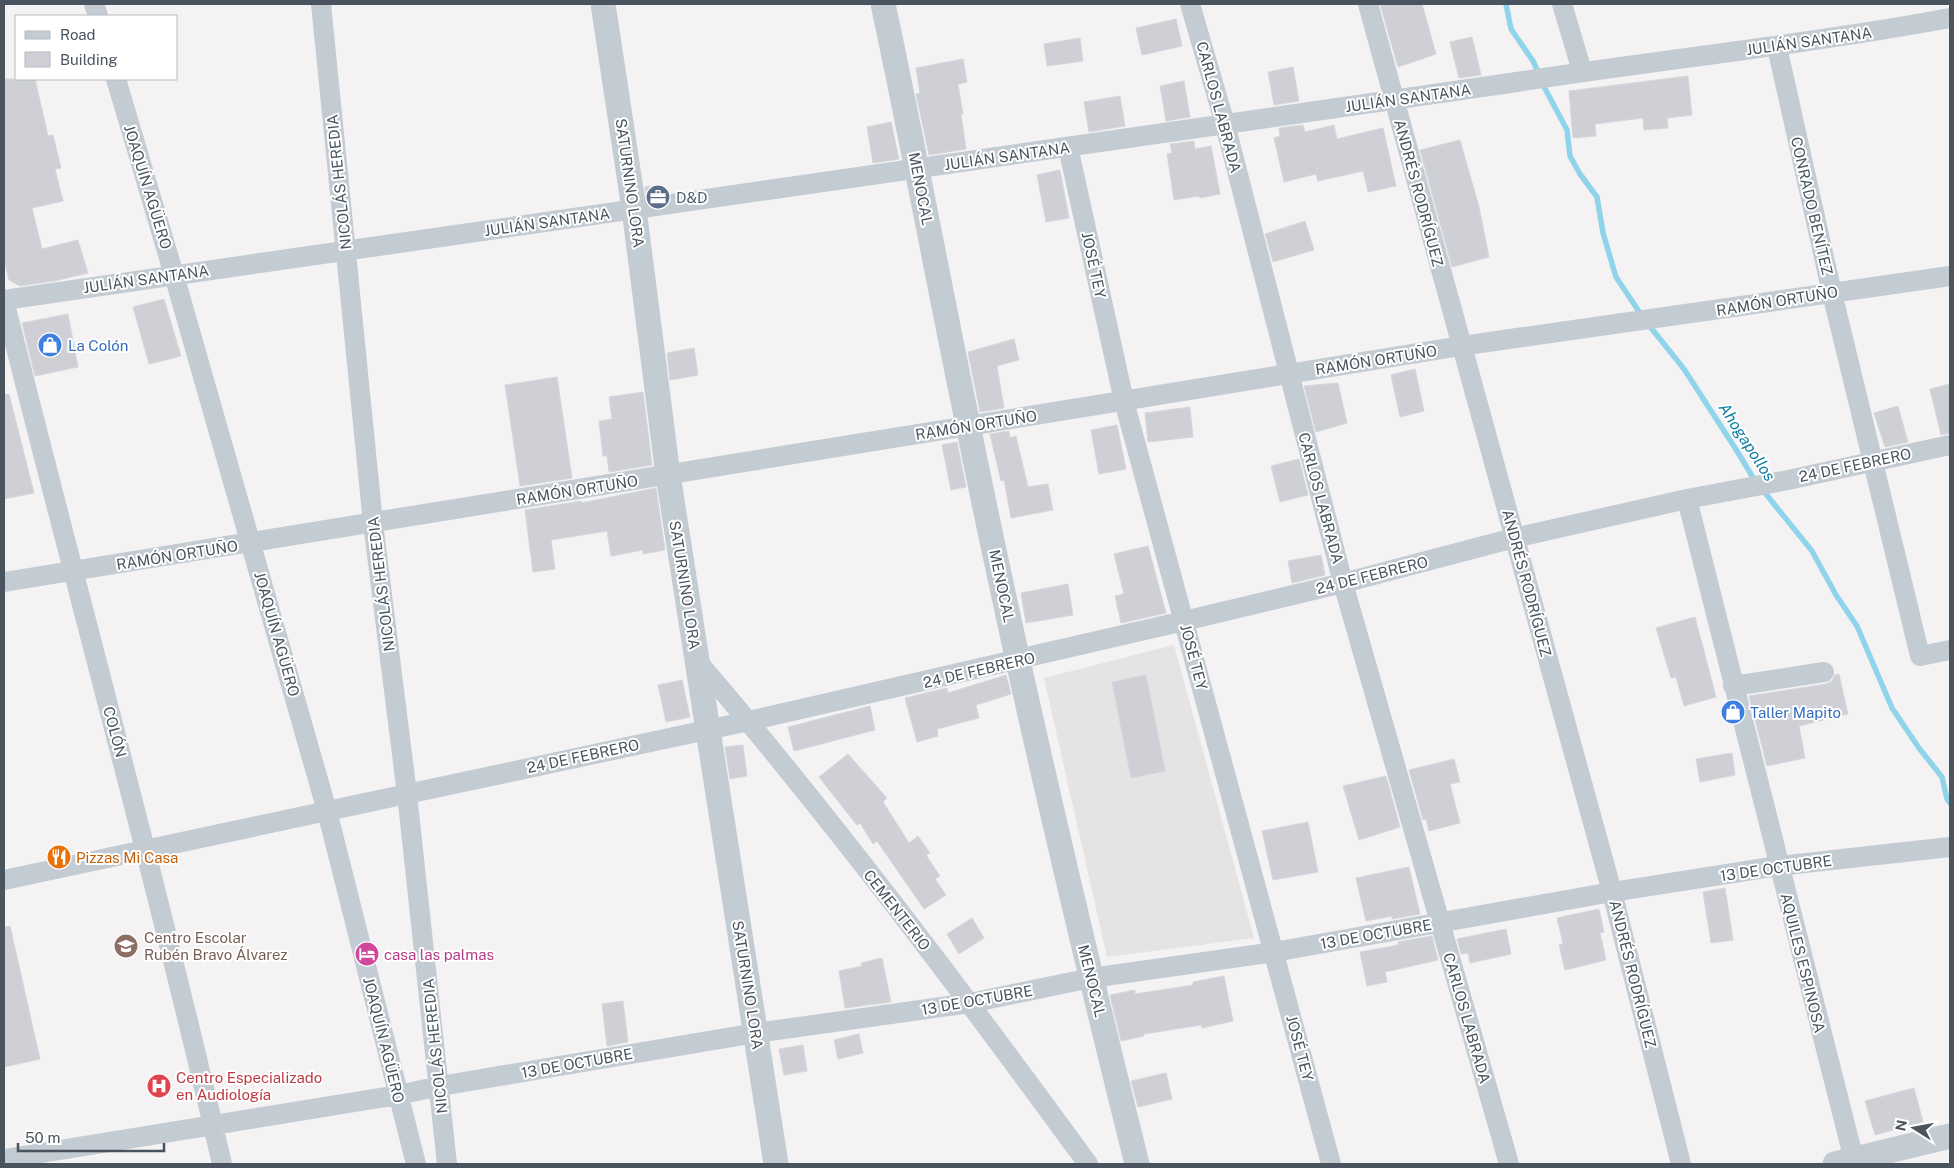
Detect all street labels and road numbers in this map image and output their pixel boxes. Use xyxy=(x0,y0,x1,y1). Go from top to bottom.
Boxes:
street label: JULIÁN SANTANA xyxy=(1745,24,1873,58)
street label: CARLOS LABRADA xyxy=(1193,40,1245,175)
street label: JULIÁN SANTANA xyxy=(1344,81,1472,115)
street label: NICOLÁS HEREDIA xyxy=(323,113,355,250)
street label: SATURNINO LORA xyxy=(613,117,648,249)
street label: ANDRÉS RODRÍGUEZ xyxy=(1391,118,1447,268)
street label: JOAQUÍN AGÜERO xyxy=(121,122,176,251)
street label: CONRADO BENÍTEZ xyxy=(1788,135,1836,277)
street label: JULIÁN SANTANA xyxy=(943,139,1071,173)
street label: MENOCAL xyxy=(906,151,936,227)
street label: JULIÁN SANTANA xyxy=(483,205,611,239)
street label: JOSÉ TEY xyxy=(1079,230,1109,300)
street label: JULIÁN SANTANA xyxy=(82,262,210,296)
street label: RAMÓN ORTUÑO xyxy=(1715,282,1839,319)
street label: RAMÓN ORTUÑO xyxy=(1314,341,1438,378)
street label: RAMÓN ORTUÑO xyxy=(914,406,1038,443)
street label: CARLOS LABRADA xyxy=(1295,431,1347,566)
street label: 24 DE FEBRERO xyxy=(1797,445,1913,485)
street label: RAMÓN ORTUÑO xyxy=(515,471,639,508)
street label: ANDRÉS RODRÍGUEZ xyxy=(1499,508,1555,658)
street label: NICOLÁS HEREDIA xyxy=(364,515,398,652)
street label: SATURNINO LORA xyxy=(666,519,704,651)
street label: RAMÓN ORTUÑO xyxy=(115,536,239,573)
street label: MENOCAL xyxy=(986,548,1018,624)
street label: 24 DE FEBRERO xyxy=(1314,553,1430,597)
street label: JOAQUÍN AGÜERO xyxy=(251,569,304,698)
street label: JOSÉ TEY xyxy=(1177,622,1211,692)
street label: 24 DE FEBRERO xyxy=(921,649,1037,691)
street label: COLÓN xyxy=(100,704,131,759)
street label: 24 DE FEBRERO xyxy=(525,736,641,776)
street label: 13 DE OCTUBRE xyxy=(1719,852,1833,884)
street label: CEMENTERIO xyxy=(860,866,934,954)
street label: AQUILES ESPINOSA xyxy=(1777,891,1829,1035)
street label: ANDRÉS RODRÍGUEZ xyxy=(1606,898,1660,1050)
street label: 13 DE OCTUBRE xyxy=(1319,916,1433,952)
street label: SATURNINO LORA xyxy=(729,919,767,1051)
street label: MENOCAL xyxy=(1075,943,1109,1019)
street label: CARLOS LABRADA xyxy=(1440,951,1494,1086)
street label: JOAQUÍN AGÜERO xyxy=(360,975,409,1105)
street label: NICOLÁS HEREDIA xyxy=(419,977,451,1114)
street label: 13 DE OCTUBRE xyxy=(920,982,1034,1018)
street label: JOSÉ TEY xyxy=(1283,1013,1317,1083)
street label: 13 DE OCTUBRE xyxy=(520,1045,634,1081)

